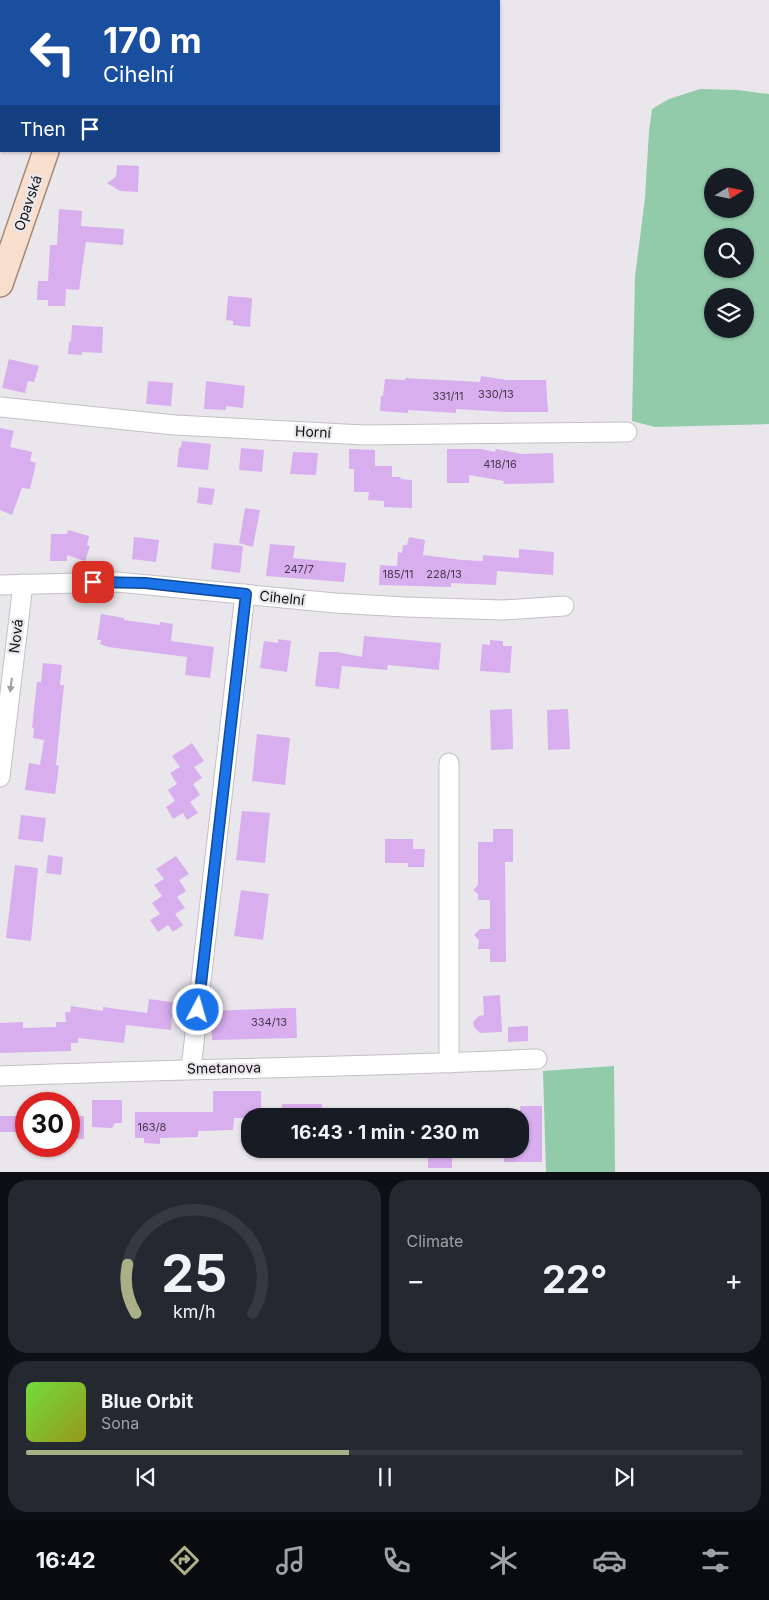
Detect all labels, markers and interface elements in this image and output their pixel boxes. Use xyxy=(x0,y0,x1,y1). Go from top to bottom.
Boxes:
text: 170 m xyxy=(103,19,202,61)
icon: left xyxy=(20,20,85,85)
text: Cihelní xyxy=(103,61,174,87)
icon: arrive xyxy=(76,115,104,143)
text: Then xyxy=(20,118,66,141)
north arrow xyxy=(704,168,754,218)
map controls xyxy=(704,168,754,338)
street label: Opavská xyxy=(10,173,45,233)
button: search xyxy=(704,228,754,278)
button: layers xyxy=(704,288,754,338)
house number: 330/13 xyxy=(478,387,514,401)
house number: 331/11 xyxy=(433,389,463,403)
street label: Horní xyxy=(295,422,332,441)
house number: 418/16 xyxy=(483,457,517,471)
pin xyxy=(72,561,114,603)
house number: 247/7 xyxy=(284,562,314,576)
house number: 185/11 xyxy=(383,567,413,581)
house number: 228/13 xyxy=(426,567,462,581)
icon: arrive xyxy=(79,568,107,596)
street label: Cihelní xyxy=(259,587,306,608)
street label: Nová xyxy=(5,618,26,654)
one-way arrow xyxy=(7,677,15,693)
position arrow xyxy=(171,983,223,1035)
house number: 334/13 xyxy=(251,1015,287,1029)
street label: Smetanova xyxy=(187,1058,261,1077)
speed limit sign: 30 xyxy=(15,1092,80,1157)
house number: 163/8 xyxy=(138,1120,167,1134)
text: 16:43 · 1 min · 230 m xyxy=(291,1121,479,1144)
text: Climate xyxy=(407,1231,463,1251)
text: 25 xyxy=(161,1242,227,1305)
text: 22° xyxy=(542,1256,607,1302)
text: − xyxy=(407,1263,425,1297)
text: + xyxy=(724,1263,743,1297)
text: km/h xyxy=(173,1301,215,1322)
text: Blue Orbit xyxy=(101,1390,193,1413)
text: Sona xyxy=(101,1413,139,1433)
icon: previous xyxy=(132,1463,160,1491)
icon: pause xyxy=(371,1463,399,1491)
icon: next xyxy=(610,1463,638,1491)
icon: directions xyxy=(167,1543,202,1578)
icon: music xyxy=(273,1543,308,1578)
icon: phone xyxy=(379,1543,414,1578)
icon: climate xyxy=(486,1543,521,1578)
icon: car xyxy=(592,1543,627,1578)
icon: filters xyxy=(698,1543,733,1578)
text: 16:42 xyxy=(36,1547,96,1573)

